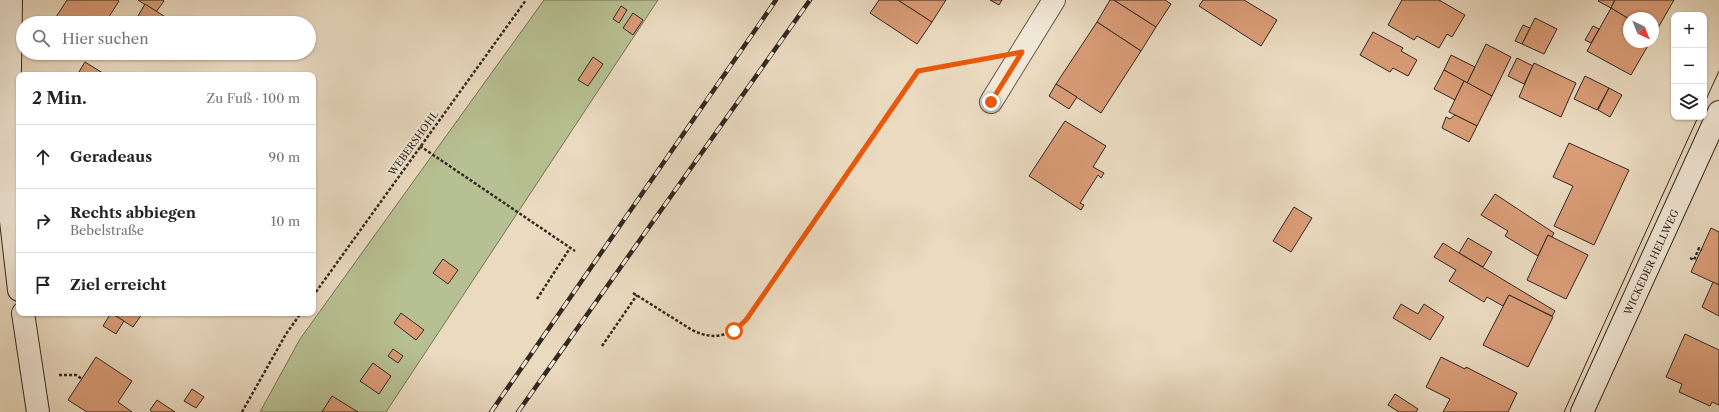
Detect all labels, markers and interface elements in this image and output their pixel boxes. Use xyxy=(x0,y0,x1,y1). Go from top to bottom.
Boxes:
north arrow xyxy=(1623,12,1659,48)
map controls xyxy=(1671,12,1707,120)
button: + xyxy=(1671,12,1707,48)
search box xyxy=(16,16,316,60)
icon: search xyxy=(30,27,52,49)
text: Hier suchen xyxy=(62,29,149,48)
button: − xyxy=(1671,48,1707,84)
button: layers xyxy=(1671,84,1707,120)
text: 2 Min. xyxy=(32,88,87,108)
text: Zu Fuß · 100 m xyxy=(207,90,300,106)
route end xyxy=(982,93,1000,111)
street label: WEBERSHOHL xyxy=(385,108,441,179)
icon: ahead xyxy=(32,146,54,168)
text: Geradeaus xyxy=(70,147,152,166)
text: 90 m xyxy=(269,149,300,165)
text: Rechts abbiegen xyxy=(70,203,196,222)
street label: WICKEDER HELLWEG xyxy=(1621,207,1682,318)
icon: right xyxy=(32,210,54,232)
text: 10 m xyxy=(271,213,300,229)
text: Bebelstraße xyxy=(70,222,144,238)
icon: arrive xyxy=(32,274,54,296)
text: Ziel erreicht xyxy=(70,275,166,294)
route start xyxy=(725,322,743,340)

